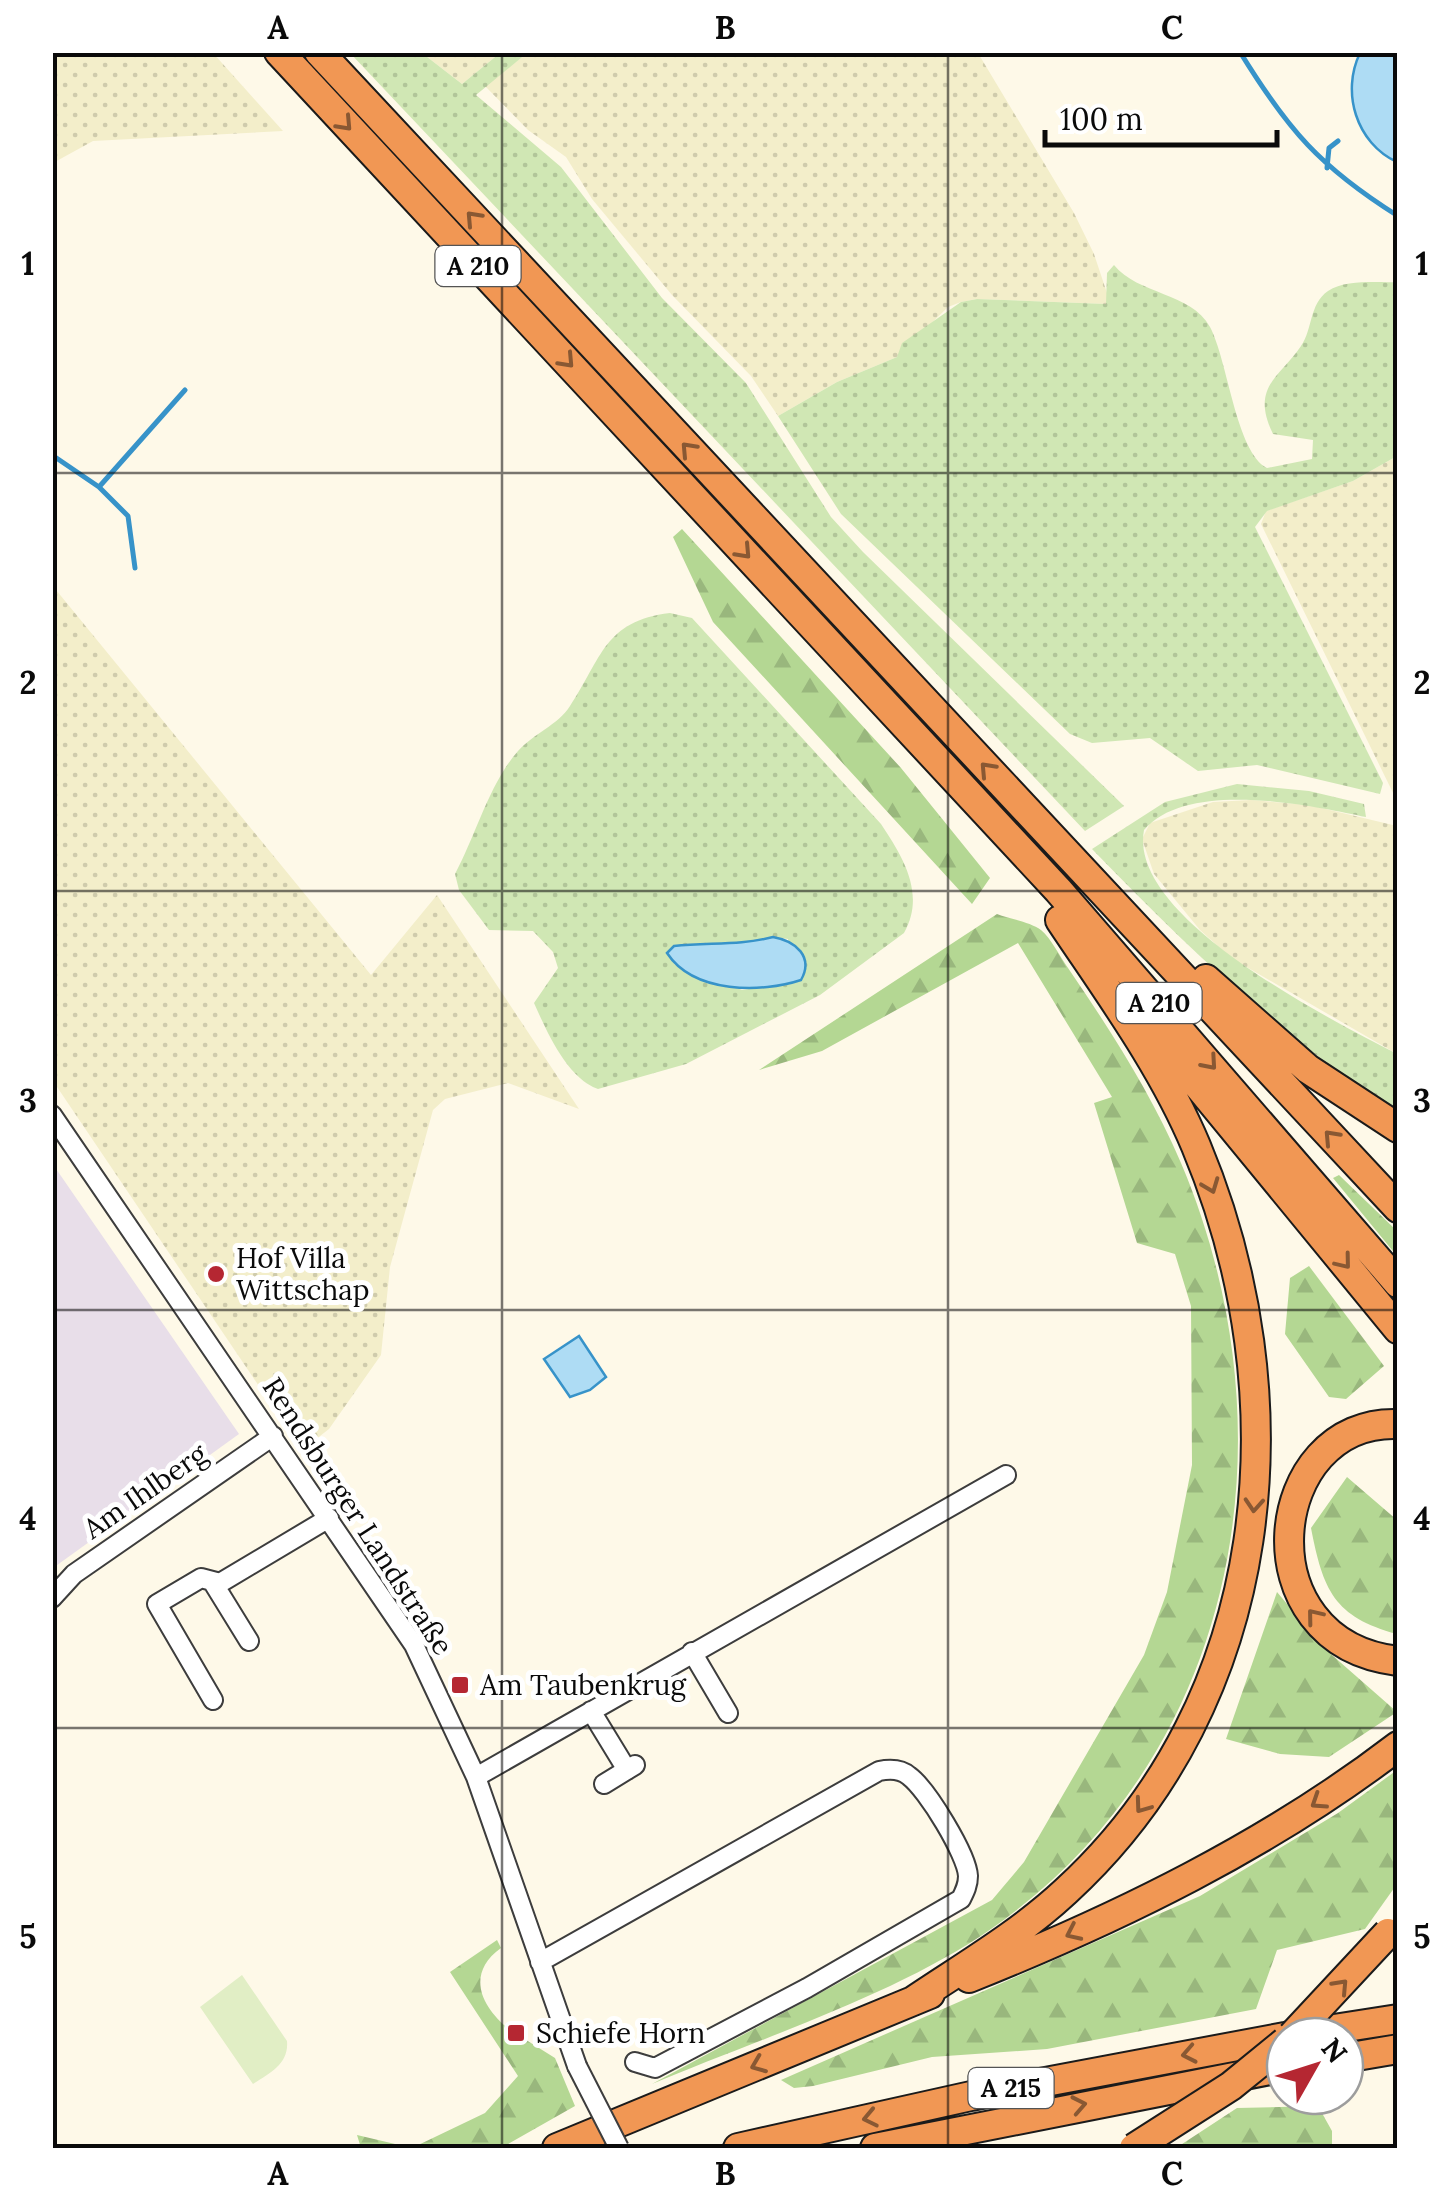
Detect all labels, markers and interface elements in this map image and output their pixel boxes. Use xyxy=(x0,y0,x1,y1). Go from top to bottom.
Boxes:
text: A xyxy=(267,7,289,48)
text: B xyxy=(714,7,736,48)
text: C xyxy=(1161,7,1183,48)
scale bar xyxy=(1045,85,1278,147)
text: 100 m xyxy=(1060,100,1143,138)
one-way arrow xyxy=(333,112,351,131)
one-way arrow xyxy=(467,212,485,230)
text: 1 xyxy=(22,243,35,284)
text: 1 xyxy=(1416,243,1429,284)
road number: A 210 xyxy=(436,246,520,286)
one-way arrow xyxy=(555,350,573,368)
one-way arrow xyxy=(682,442,700,461)
one-way arrow xyxy=(732,540,750,559)
text: 2 xyxy=(19,662,37,703)
text: 2 xyxy=(1413,662,1431,703)
one-way arrow xyxy=(981,762,999,781)
road number: A 210 xyxy=(1116,983,1202,1023)
one-way arrow xyxy=(1199,1051,1217,1069)
text: 3 xyxy=(19,1080,37,1121)
text: 3 xyxy=(1413,1080,1431,1121)
one-way arrow xyxy=(1325,1131,1343,1149)
one-way arrow xyxy=(1200,1177,1220,1194)
place label: Hof Villa Wittschap xyxy=(236,1240,369,1308)
one-way arrow xyxy=(1332,1251,1350,1269)
marker: Hof Villa Wittschap xyxy=(205,1263,227,1285)
street label: Rendsburger Landstraße xyxy=(255,1370,461,1662)
street label: Am Ihlberg xyxy=(75,1435,214,1547)
text: 4 xyxy=(19,1498,37,1539)
one-way arrow xyxy=(1244,1498,1266,1514)
text: 4 xyxy=(1413,1498,1431,1539)
one-way arrow xyxy=(1309,1610,1326,1628)
place label: Am Taubenkrug xyxy=(479,1667,687,1703)
marker: Am Taubenkrug xyxy=(449,1674,471,1696)
one-way arrow xyxy=(1311,1790,1329,1809)
one-way arrow xyxy=(1136,1795,1154,1813)
text: 5 xyxy=(19,1916,37,1957)
text: 5 xyxy=(1413,1916,1431,1957)
one-way arrow xyxy=(1065,1921,1083,1941)
one-way arrow xyxy=(1329,1979,1347,1998)
place label: Schiefe Horn xyxy=(536,2015,705,2051)
north arrow xyxy=(1265,2016,1365,2116)
marker: Schiefe Horn xyxy=(505,2022,527,2044)
text: N xyxy=(1314,2031,1355,2070)
one-way arrow xyxy=(1181,2043,1197,2064)
one-way arrow xyxy=(750,2053,768,2073)
road number: A 215 xyxy=(968,2068,1054,2108)
one-way arrow xyxy=(1070,2095,1087,2116)
one-way arrow xyxy=(862,2106,879,2127)
text: A xyxy=(267,2153,289,2194)
text: B xyxy=(714,2153,736,2194)
text: C xyxy=(1161,2153,1183,2194)

